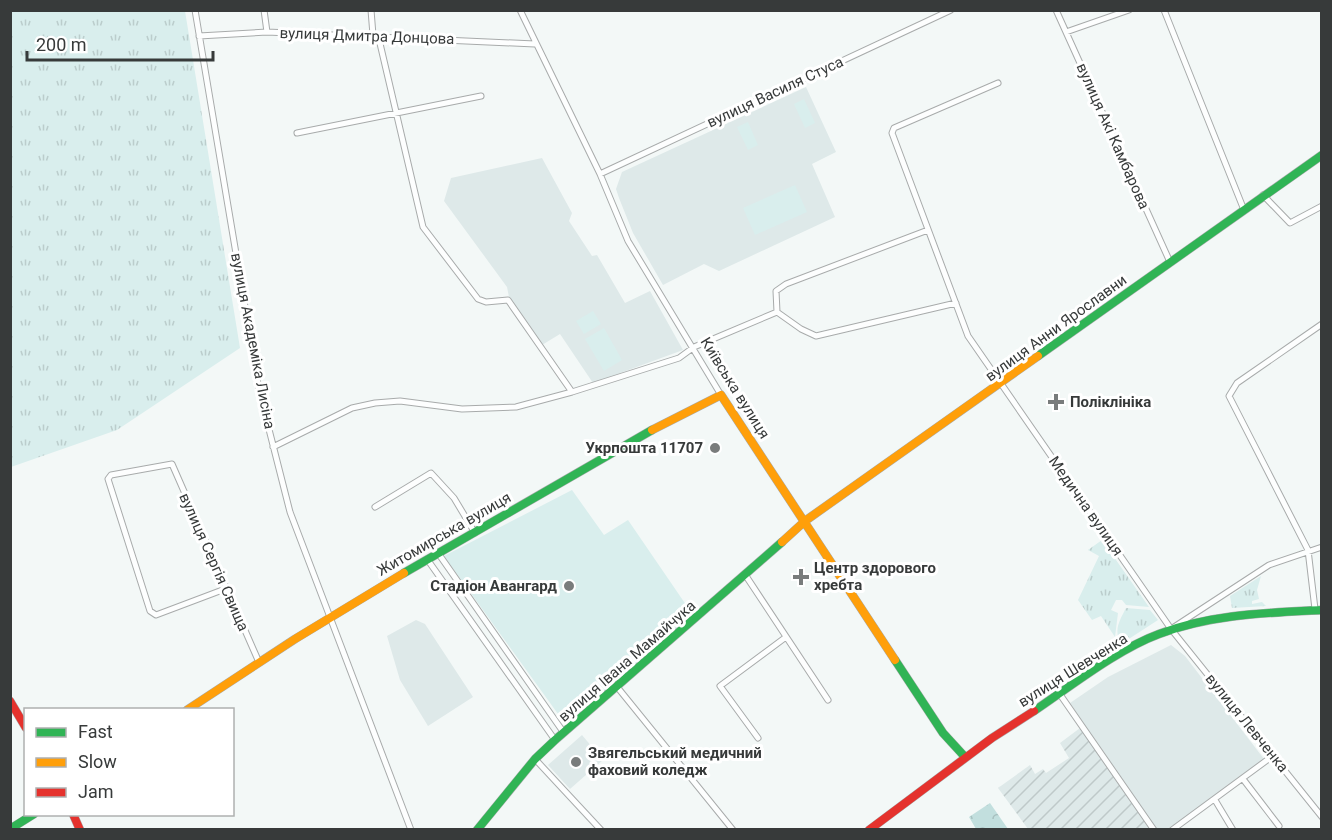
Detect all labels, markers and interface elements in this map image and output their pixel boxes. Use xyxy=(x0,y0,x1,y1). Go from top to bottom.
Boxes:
scale bar xyxy=(27,24,213,62)
street label: вулиця Дмитра Донцова xyxy=(279,24,455,48)
text: 200 m xyxy=(36,34,87,55)
street label: вулиця Василя Стуса xyxy=(704,53,846,131)
street label: вулиця Акі Камбарова xyxy=(1073,60,1153,212)
street label: вулиця Академіка Лисіна xyxy=(227,251,279,431)
street label: вулиця Анни Ярославни xyxy=(982,271,1130,385)
street label: Київська вулиця xyxy=(697,334,773,442)
marker: Поліклініка xyxy=(1047,393,1065,411)
place label: Поліклініка xyxy=(1070,393,1151,411)
place label: Укрпошта 11707 xyxy=(586,439,703,457)
marker: Укрпошта 11707 xyxy=(708,441,722,455)
street label: Медична вулиця xyxy=(1045,453,1127,559)
street label: Житомирська вулиця xyxy=(374,488,514,580)
street label: вулиця Сергія Свища xyxy=(175,490,253,634)
place label: Центр здорового хребта xyxy=(814,559,936,594)
marker: Центр здорового хребта xyxy=(792,568,810,586)
place label: Стадіон Авангард xyxy=(430,577,558,595)
marker: Стадіон Авангард xyxy=(562,579,576,593)
street label: вулиця Івана Мамайчука xyxy=(555,597,699,725)
street label: вулиця Шевченка xyxy=(1015,629,1131,711)
street label: вулиця Левченка xyxy=(1202,670,1292,776)
legend xyxy=(24,708,234,816)
text: Fast xyxy=(78,721,113,742)
place label: Звягельський медичний фаховий коледж xyxy=(588,744,762,779)
text: Slow xyxy=(78,751,117,772)
marker: Звягельський медичний фаховий коледж xyxy=(569,755,583,769)
text: Jam xyxy=(78,781,114,802)

